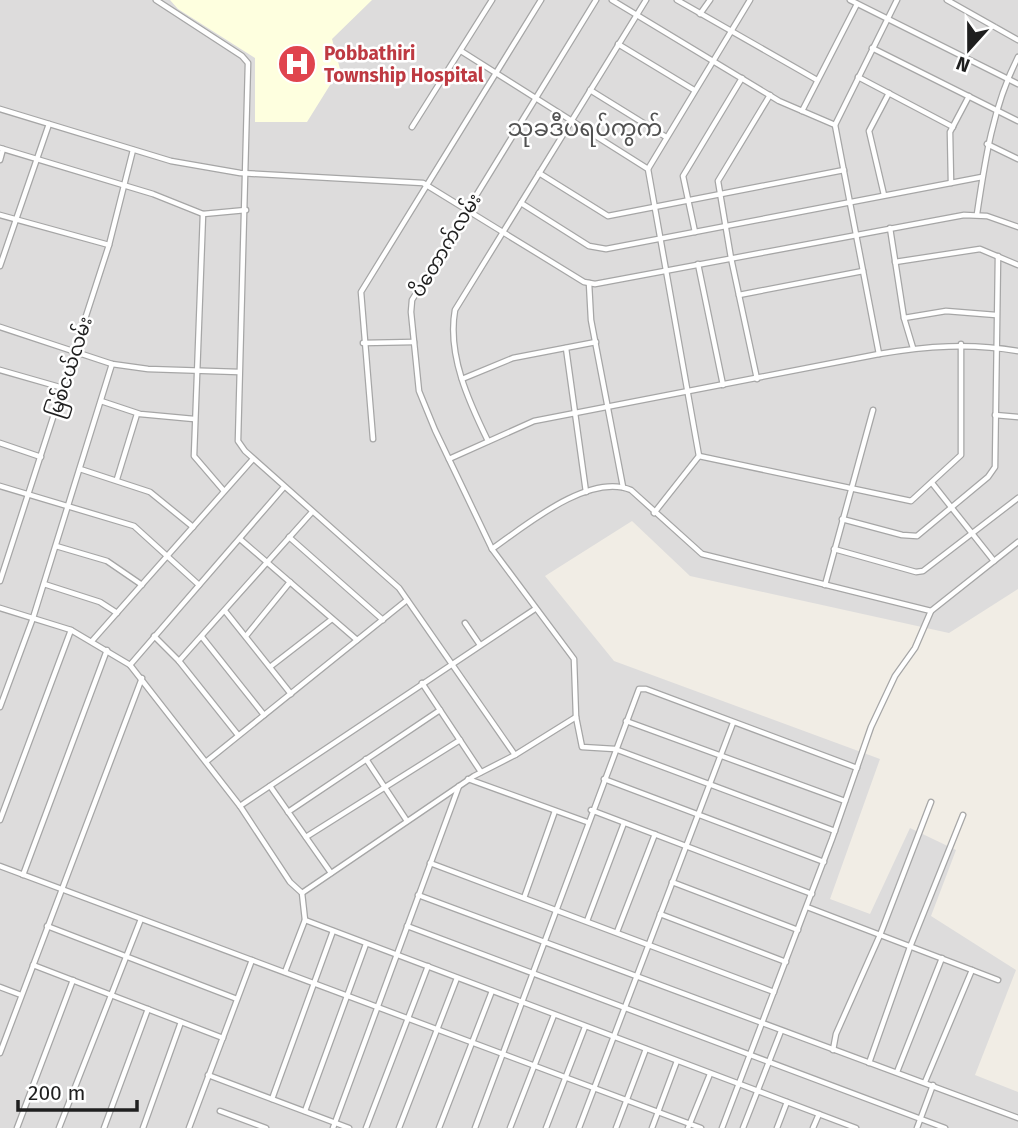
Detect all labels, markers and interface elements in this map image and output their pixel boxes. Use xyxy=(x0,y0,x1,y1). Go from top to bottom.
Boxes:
north arrow xyxy=(934,14,1004,84)
place label: Pobbathiri Township Hospital xyxy=(324,42,484,87)
hospital icon: Pobbathiri Township Hospital xyxy=(276,43,318,85)
text: N xyxy=(953,51,973,77)
district label: သုခဒီပရပ်ကွက် xyxy=(508,112,662,147)
street label: ပိတောက်လမ်း xyxy=(404,187,486,301)
street label: မြစ်ငယ်လမ်း xyxy=(40,313,101,422)
scale bar xyxy=(18,1068,136,1112)
text: 200 m xyxy=(28,1080,85,1106)

